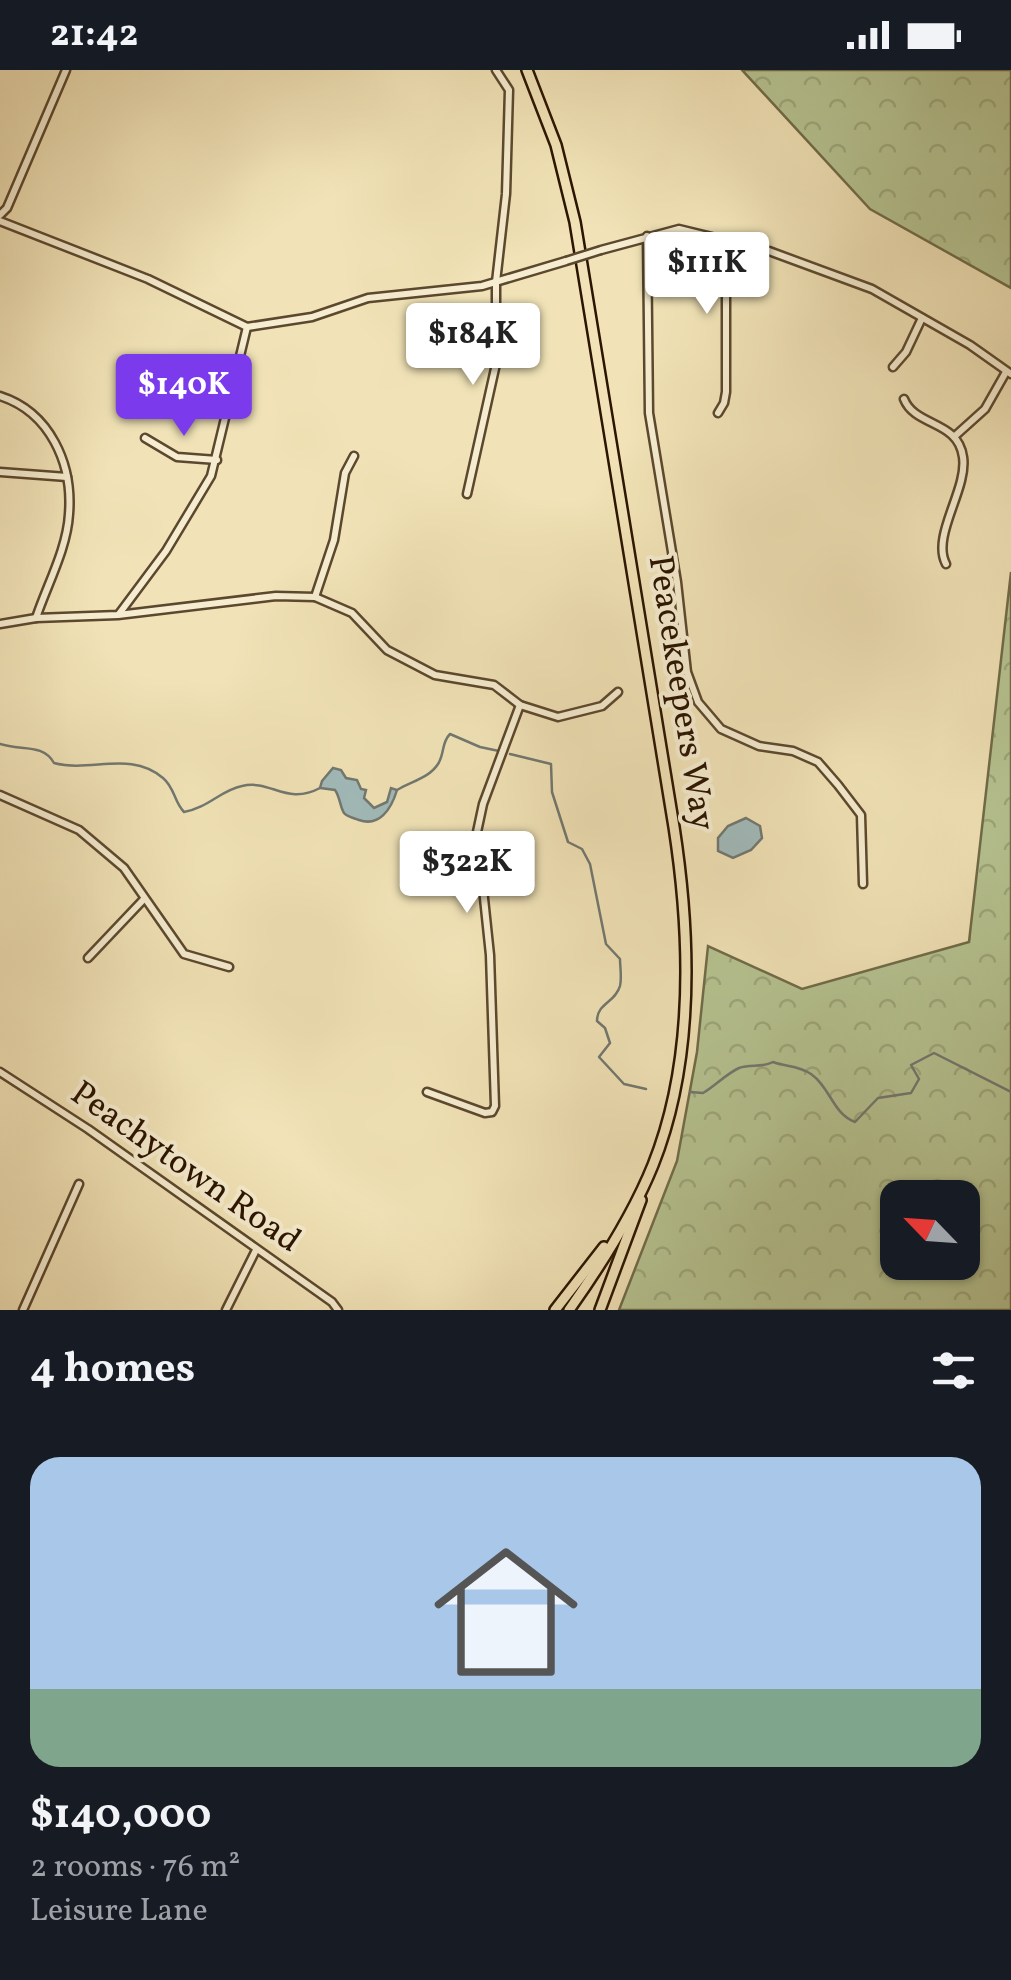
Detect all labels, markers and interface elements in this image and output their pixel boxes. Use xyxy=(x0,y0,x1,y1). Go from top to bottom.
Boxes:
text: 21:42 xyxy=(50,9,139,62)
pin: $111K xyxy=(637,232,777,317)
text: $111K xyxy=(667,242,747,286)
pin: $184K xyxy=(403,303,543,388)
text: $184K xyxy=(428,313,518,357)
pin: $140K xyxy=(114,354,254,439)
text: $140K xyxy=(138,364,230,408)
street label: Peacekeepers Way xyxy=(635,552,725,834)
pin: $322K xyxy=(397,831,537,916)
text: $322K xyxy=(422,841,512,885)
street label: Peachytown Road xyxy=(60,1071,310,1265)
north arrow xyxy=(880,1180,980,1280)
map controls xyxy=(880,1180,980,1280)
text: 4 homes xyxy=(30,1341,195,1400)
icon: filters xyxy=(926,1343,981,1398)
icon: home xyxy=(416,1522,596,1702)
text: $140,000 xyxy=(30,1787,211,1846)
text: 2 rooms · 76 m² xyxy=(30,1846,240,1890)
text: Leisure Lane xyxy=(30,1890,208,1934)

